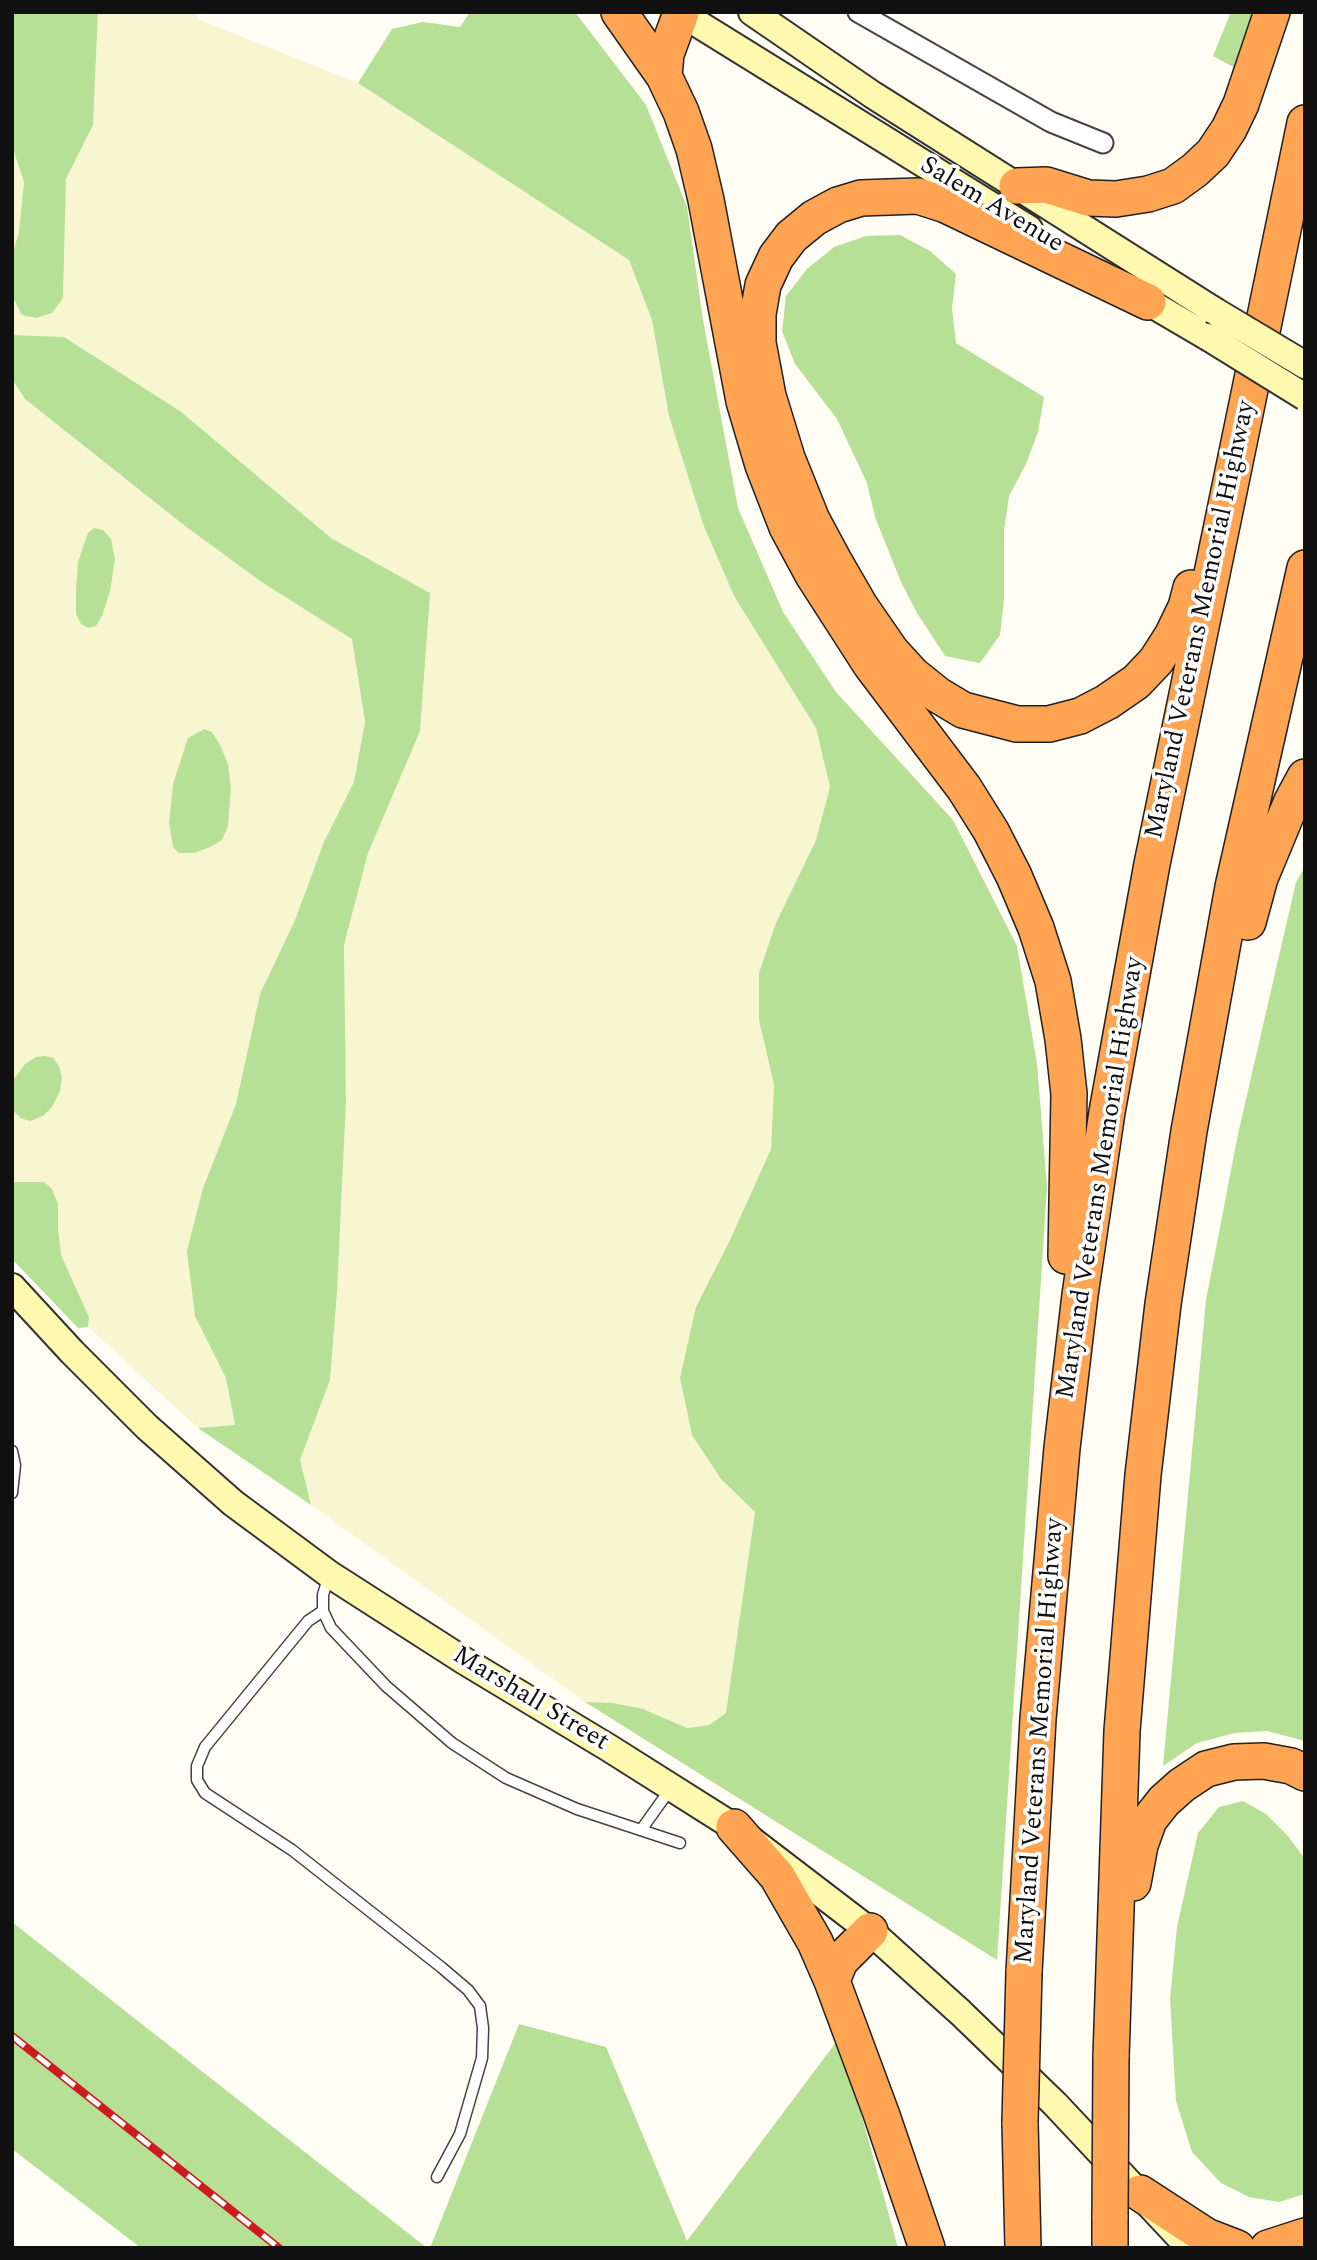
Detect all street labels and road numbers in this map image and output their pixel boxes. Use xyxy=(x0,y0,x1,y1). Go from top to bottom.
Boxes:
street label: Salem Avenue xyxy=(914,151,1068,261)
street label: Maryland Veterans Memorial Highway xyxy=(1140,398,1264,842)
street label: Maryland Veterans Memorial Highway xyxy=(1052,955,1152,1401)
street label: Maryland Veterans Memorial Highway xyxy=(1010,1517,1072,1965)
street label: Marshall Street xyxy=(446,1641,614,1759)

